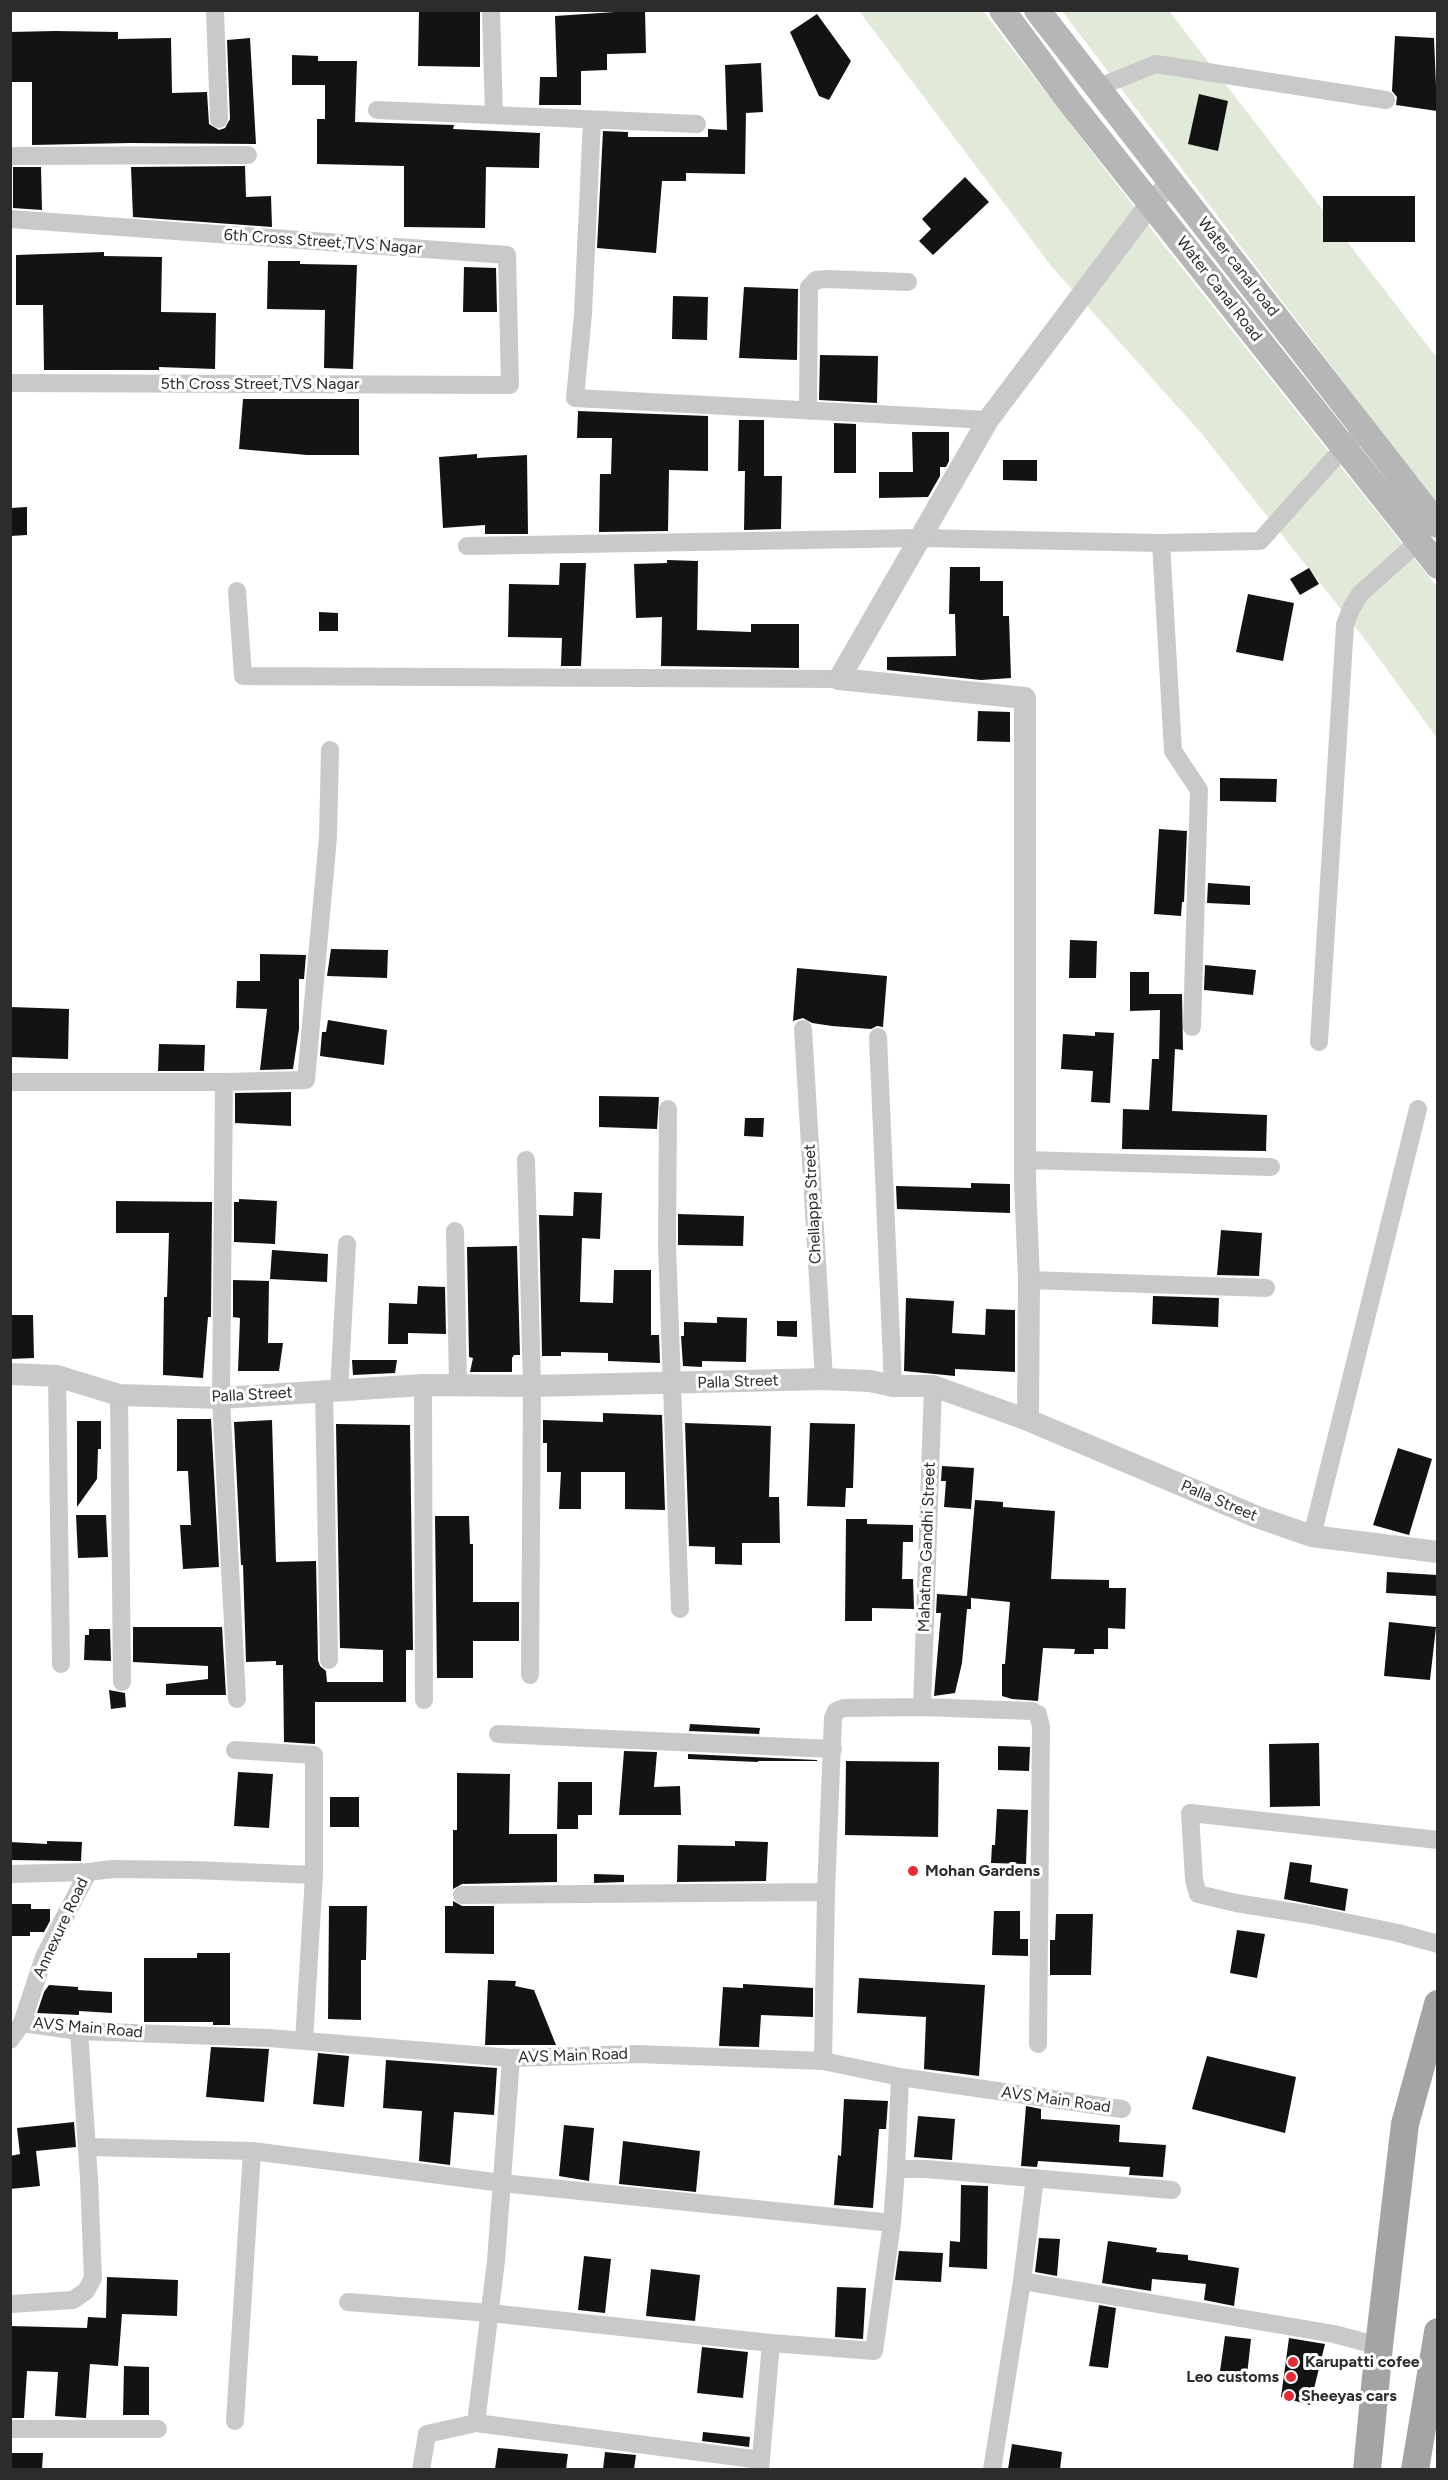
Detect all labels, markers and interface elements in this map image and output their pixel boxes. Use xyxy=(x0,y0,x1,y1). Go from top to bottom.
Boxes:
street label: Water canal road xyxy=(1193,214,1283,320)
street label: 6th Cross Street,TVS Nagar xyxy=(223,225,423,259)
street label: Water Canal Road xyxy=(1172,233,1266,345)
street label: 5th Cross Street,TVS Nagar xyxy=(161,374,359,394)
street label: Chellappa Street xyxy=(800,1143,826,1265)
street label: Palla Street xyxy=(697,1371,779,1393)
street label: Palla Street xyxy=(211,1383,293,1407)
street label: Mahatma Gandhi Street xyxy=(914,1461,940,1633)
street label: Palla Street xyxy=(1178,1476,1260,1526)
place label: Mohan Gardens xyxy=(925,1861,1040,1881)
marker: Mohan Gardens xyxy=(906,1864,920,1878)
street label: Annexure Road xyxy=(29,1875,93,1981)
street label: AVS Main Road xyxy=(32,2014,144,2042)
street label: AVS Main Road xyxy=(518,2044,628,2068)
street label: AVS Main Road xyxy=(1000,2083,1112,2117)
place label: Karupatti cofee xyxy=(1305,2352,1420,2372)
marker: Karupatti cofee xyxy=(1286,2355,1300,2369)
place label: Leo customs xyxy=(1186,2367,1279,2387)
marker: Leo customs xyxy=(1284,2370,1298,2384)
place label: Sheeyas cars xyxy=(1301,2386,1397,2406)
marker: Sheeyas cars xyxy=(1282,2389,1296,2403)

